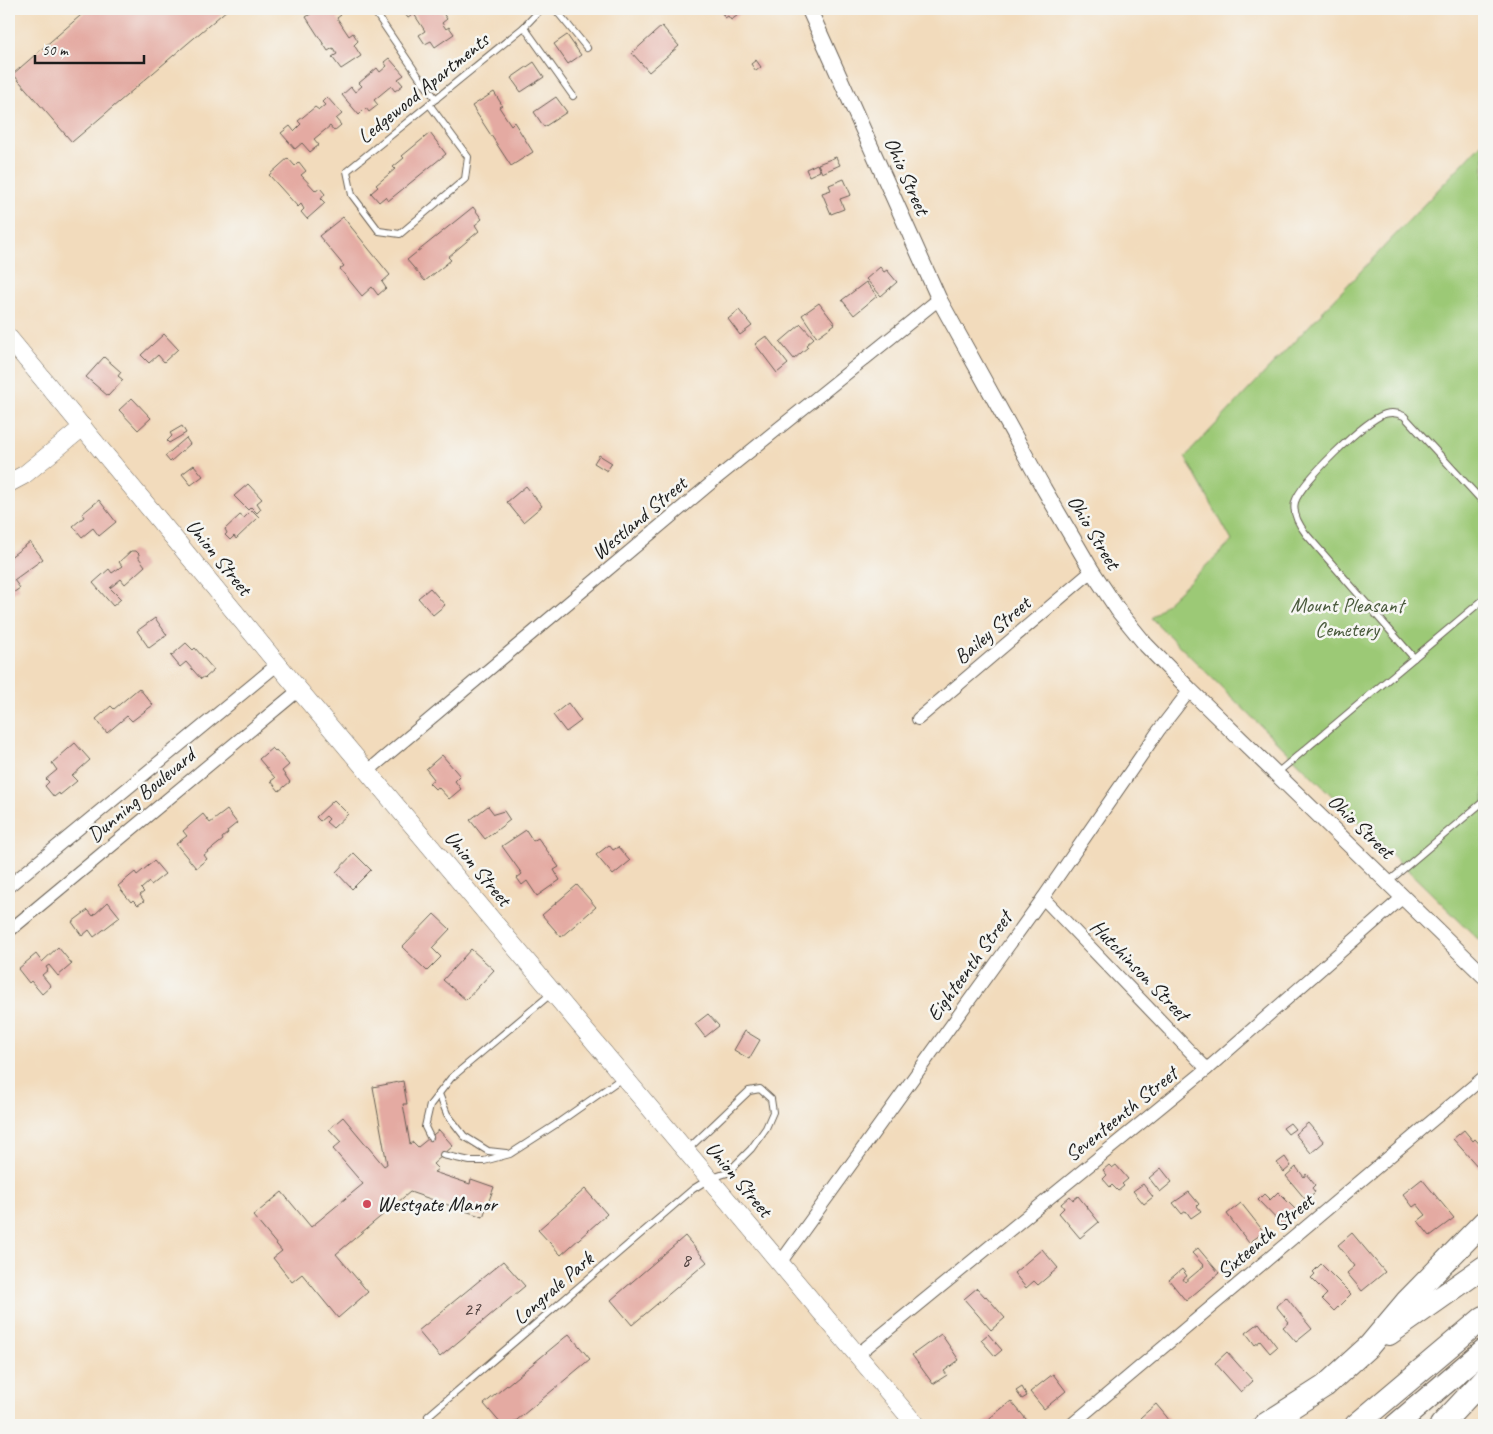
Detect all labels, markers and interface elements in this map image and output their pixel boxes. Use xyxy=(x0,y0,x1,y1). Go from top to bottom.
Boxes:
street label: Ledgewood Apartments xyxy=(352,26,496,149)
scale bar xyxy=(35,32,144,64)
text: 50 m xyxy=(42,41,69,60)
street label: Ohio Street xyxy=(878,133,936,221)
street label: Westland Street xyxy=(586,469,693,565)
street label: Ohio Street xyxy=(1062,490,1127,576)
street label: Union Street xyxy=(180,514,259,602)
street label: Bailey Street xyxy=(948,589,1037,670)
park label: Mount Pleasant Cemetery xyxy=(1290,592,1407,642)
street label: Dunning Boulevard xyxy=(82,740,203,848)
street label: Ohio Street xyxy=(1322,788,1401,865)
street label: Union Street xyxy=(439,825,518,913)
street label: Eighteenth Street xyxy=(920,904,1019,1026)
street label: Hutchinson Street xyxy=(1085,914,1197,1029)
street label: Seventeenth Street xyxy=(1060,1059,1185,1167)
street label: Union Street xyxy=(700,1136,779,1224)
street label: Sixteenth Street xyxy=(1211,1187,1320,1284)
place label: Westgate Manor xyxy=(377,1191,498,1217)
marker: Westgate Manor xyxy=(361,1198,373,1210)
street label: Longrale Park xyxy=(507,1245,600,1330)
house number: 8 xyxy=(682,1248,693,1272)
house number: 27 xyxy=(463,1297,482,1321)

